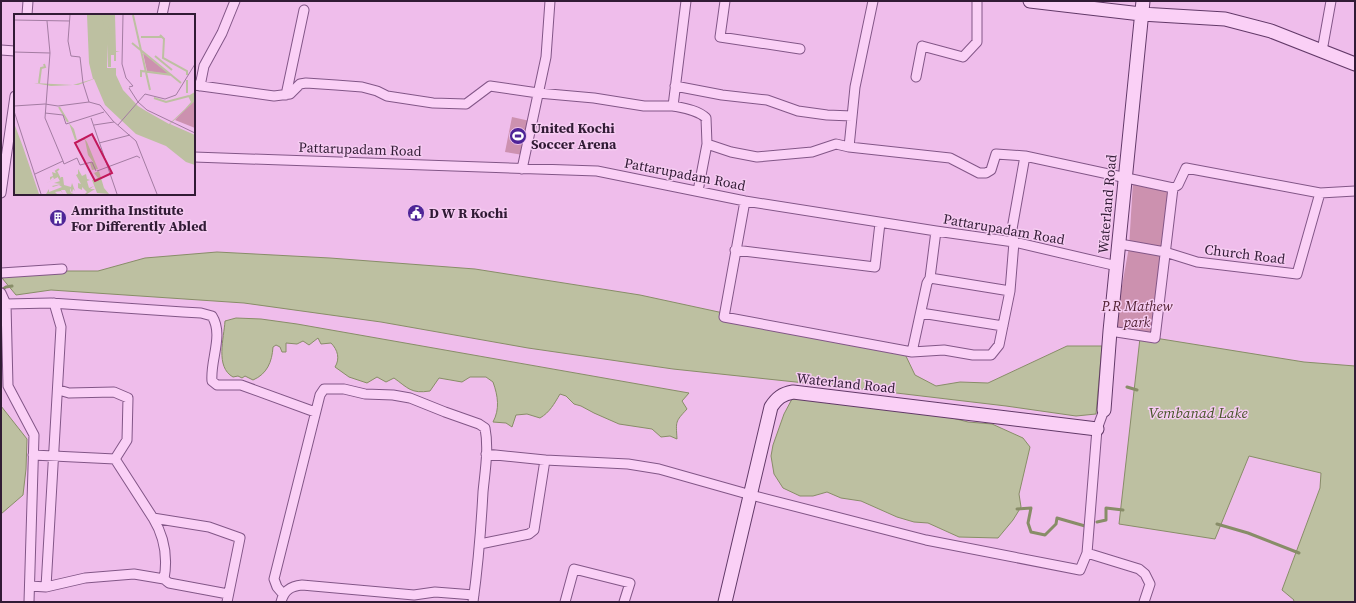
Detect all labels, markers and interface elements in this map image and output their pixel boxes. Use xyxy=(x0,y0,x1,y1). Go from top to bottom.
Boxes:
inset map xyxy=(14,14,195,195)
place label: United Kochi Soccer Arena xyxy=(531,118,617,154)
sports icon: United Kochi Soccer Arena xyxy=(508,126,528,146)
street label: Pattarupadam Road xyxy=(298,137,422,161)
street label: Pattarupadam Road xyxy=(623,152,748,196)
street label: Waterland Road xyxy=(1093,153,1121,254)
place label: Amritha Institute For Differently Abled xyxy=(71,200,207,236)
public building icon: D W R Kochi xyxy=(406,203,426,223)
place label: D W R Kochi xyxy=(429,203,508,223)
building icon: Amritha Institute For Differently Abled xyxy=(48,208,68,228)
street label: Pattarupadam Road xyxy=(942,208,1067,250)
street label: Church Road xyxy=(1203,239,1287,269)
park label: P.R Mathew park xyxy=(1100,296,1173,332)
street label: Waterland Road xyxy=(795,368,897,398)
water label: Vembanad Lake xyxy=(1148,402,1248,423)

